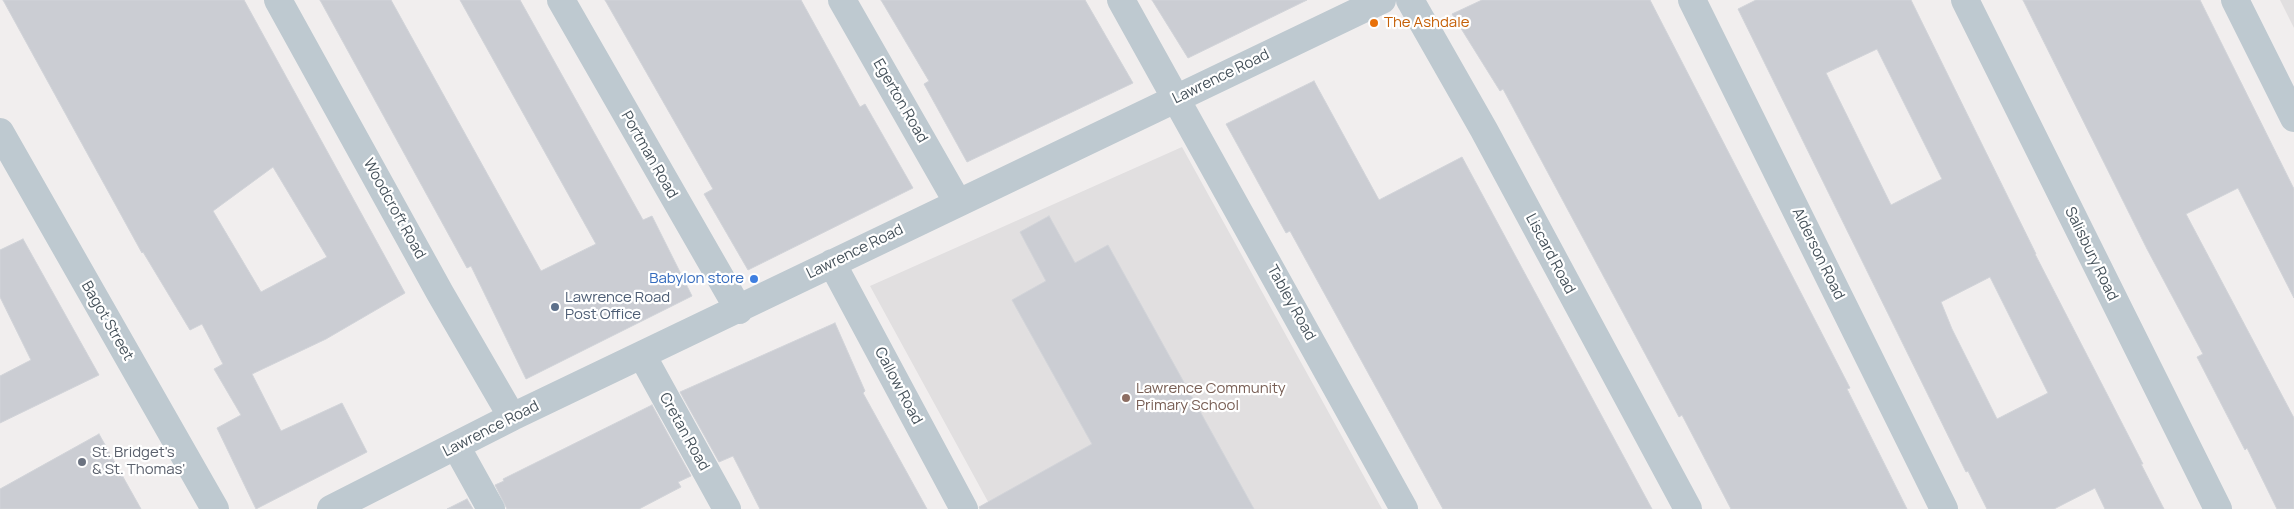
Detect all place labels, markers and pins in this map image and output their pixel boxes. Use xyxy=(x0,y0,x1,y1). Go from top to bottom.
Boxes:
place label: The Ashdale xyxy=(1384,14,1469,32)
marker: The Ashdale xyxy=(1368,17,1380,29)
place label: Babylon store xyxy=(649,270,744,288)
marker: Babylon store xyxy=(748,273,760,285)
place label: Lawrence Road Post Office xyxy=(565,289,670,324)
marker: Lawrence Road Post Office xyxy=(549,301,561,313)
place label: Lawrence Community Primary School xyxy=(1136,380,1286,415)
marker: Lawrence Community Primary School xyxy=(1120,392,1132,404)
place label: St. Bridget's & St. Thomas' xyxy=(92,444,185,479)
marker: St. Bridget's & St. Thomas' xyxy=(76,456,88,468)

